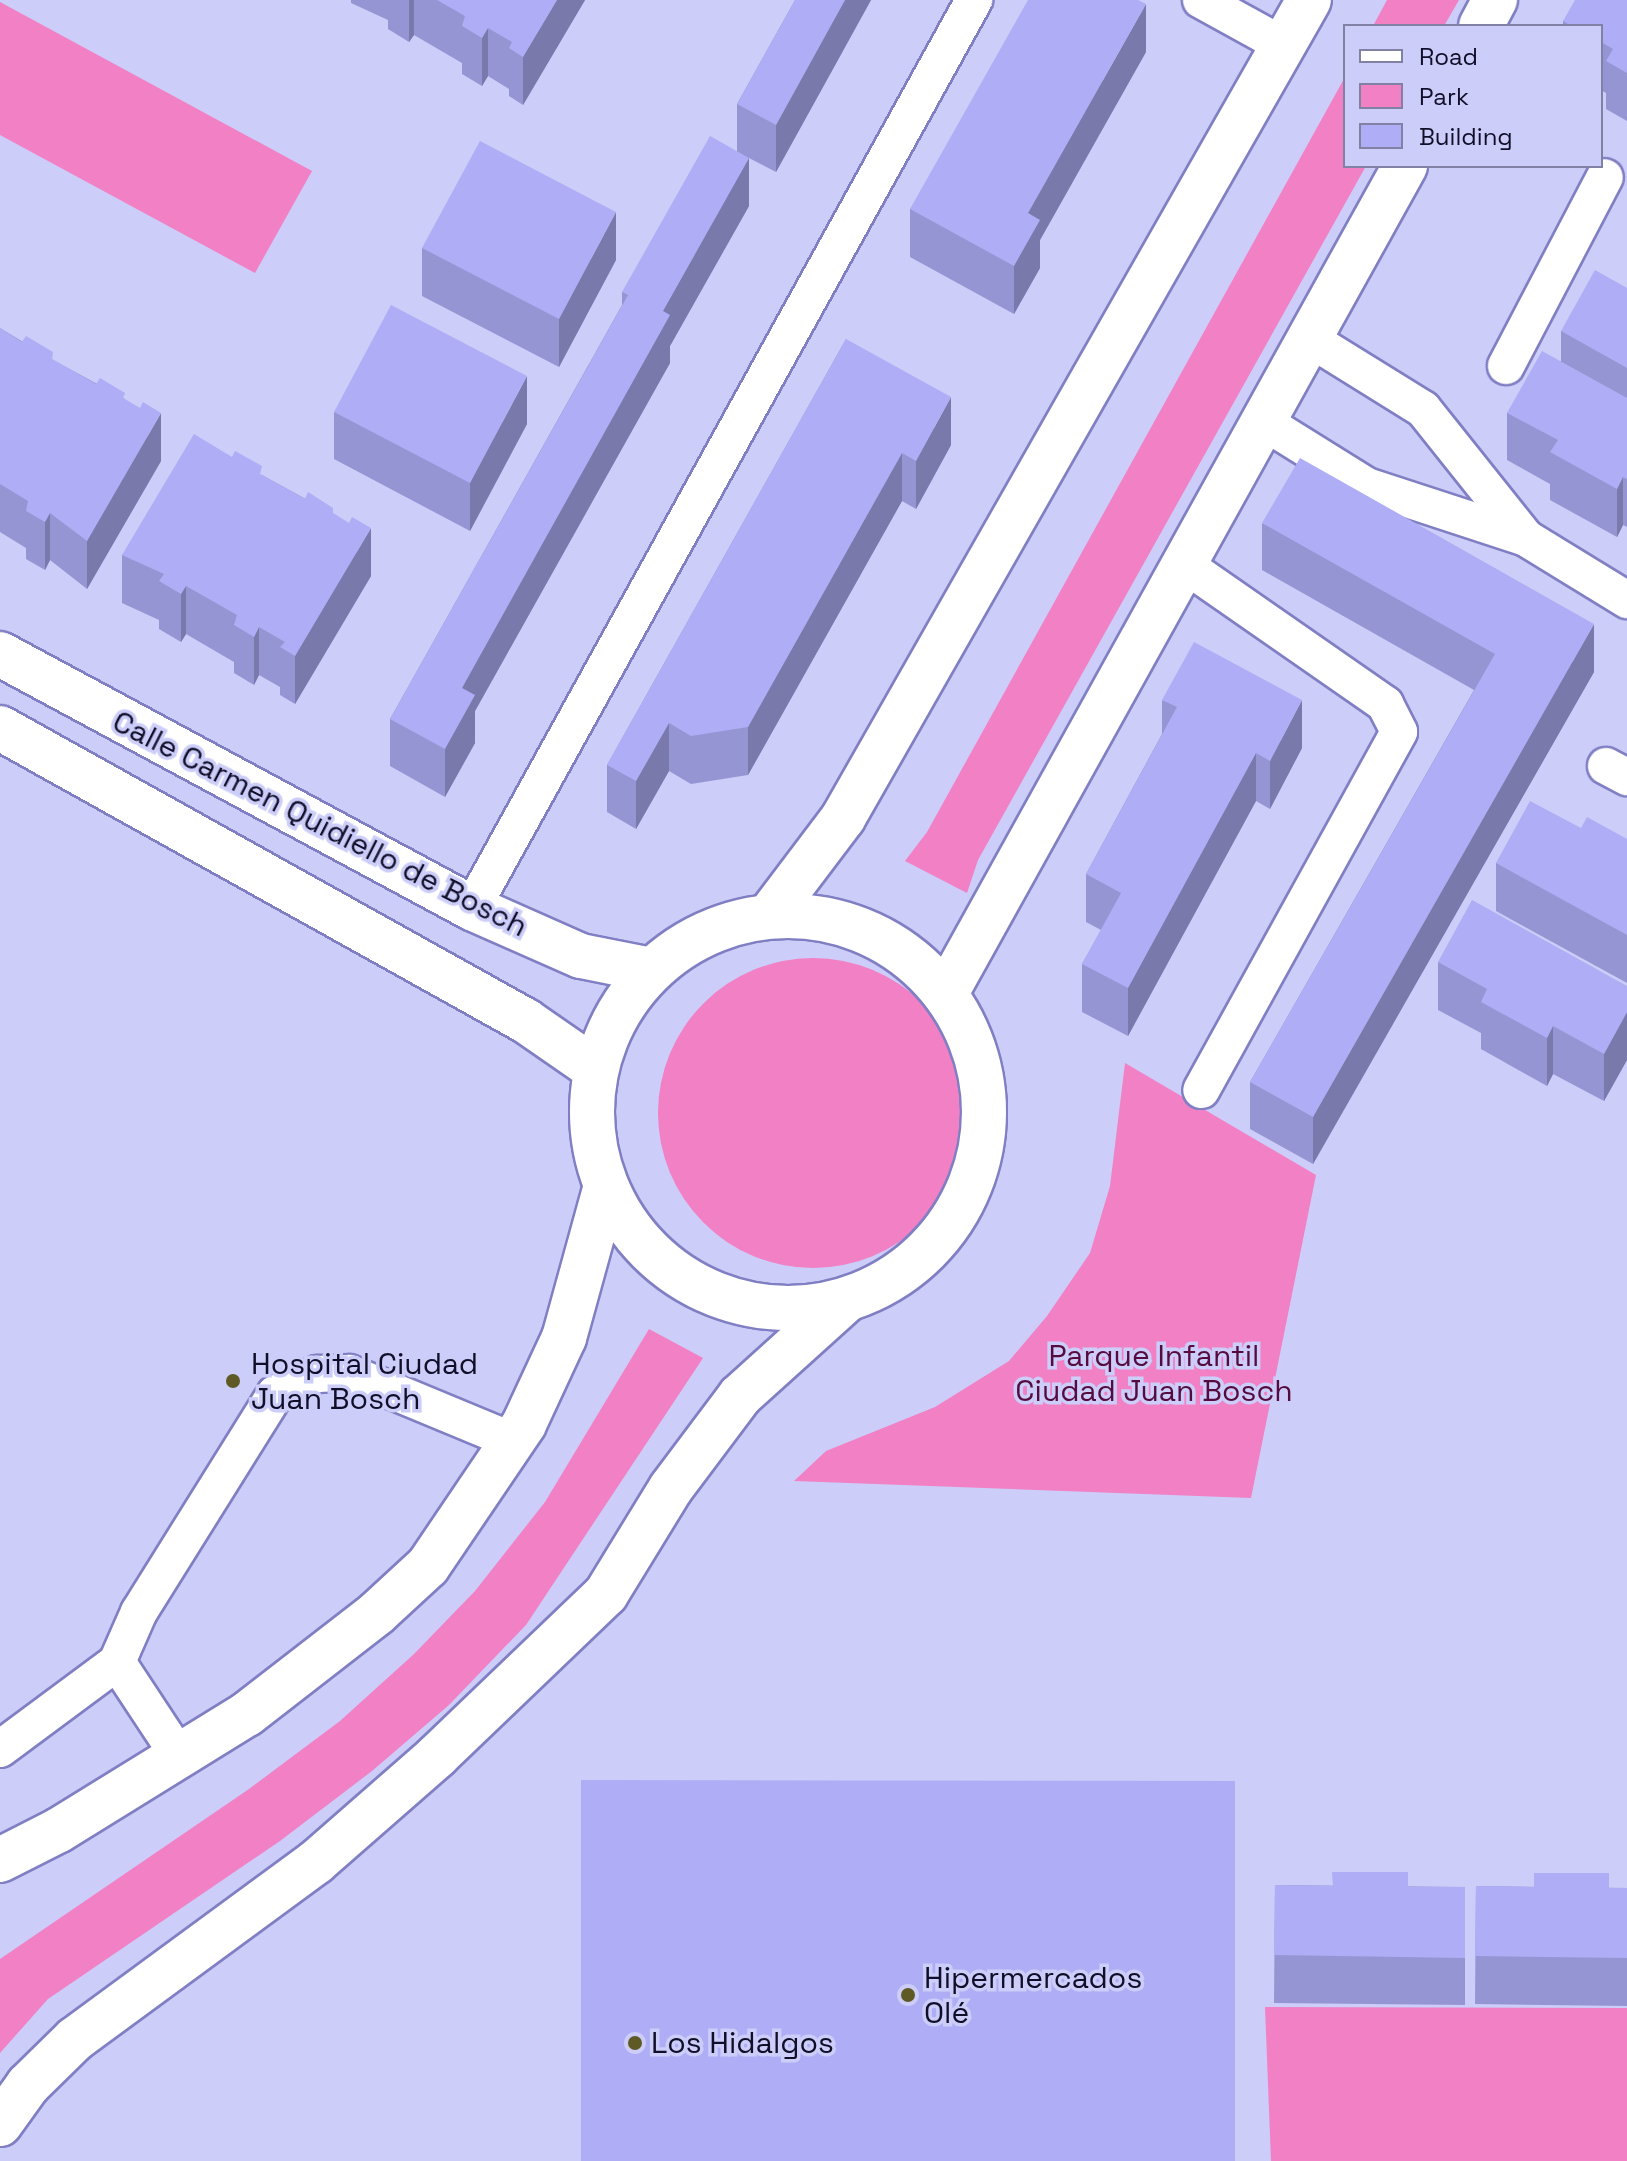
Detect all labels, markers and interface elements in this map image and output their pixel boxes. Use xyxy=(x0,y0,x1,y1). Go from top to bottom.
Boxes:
legend xyxy=(1343,24,1603,168)
text: Road xyxy=(1419,41,1478,72)
text: Park xyxy=(1419,81,1469,112)
text: Building xyxy=(1419,121,1513,152)
street label: Calle Carmen Quidiello de Bosch xyxy=(107,703,533,945)
park label: Parque Infantil Ciudad Juan Bosch xyxy=(1015,1338,1293,1408)
place label: Hospital Ciudad Juan Bosch xyxy=(251,1346,478,1416)
marker: Hospital Ciudad Juan Bosch xyxy=(222,1370,244,1392)
place label: Hipermercados Olé xyxy=(924,1960,1142,2030)
marker: Hipermercados Olé xyxy=(899,1986,917,2004)
place label: Los Hidalgos xyxy=(651,2025,834,2061)
marker: Los Hidalgos xyxy=(626,2034,644,2052)

